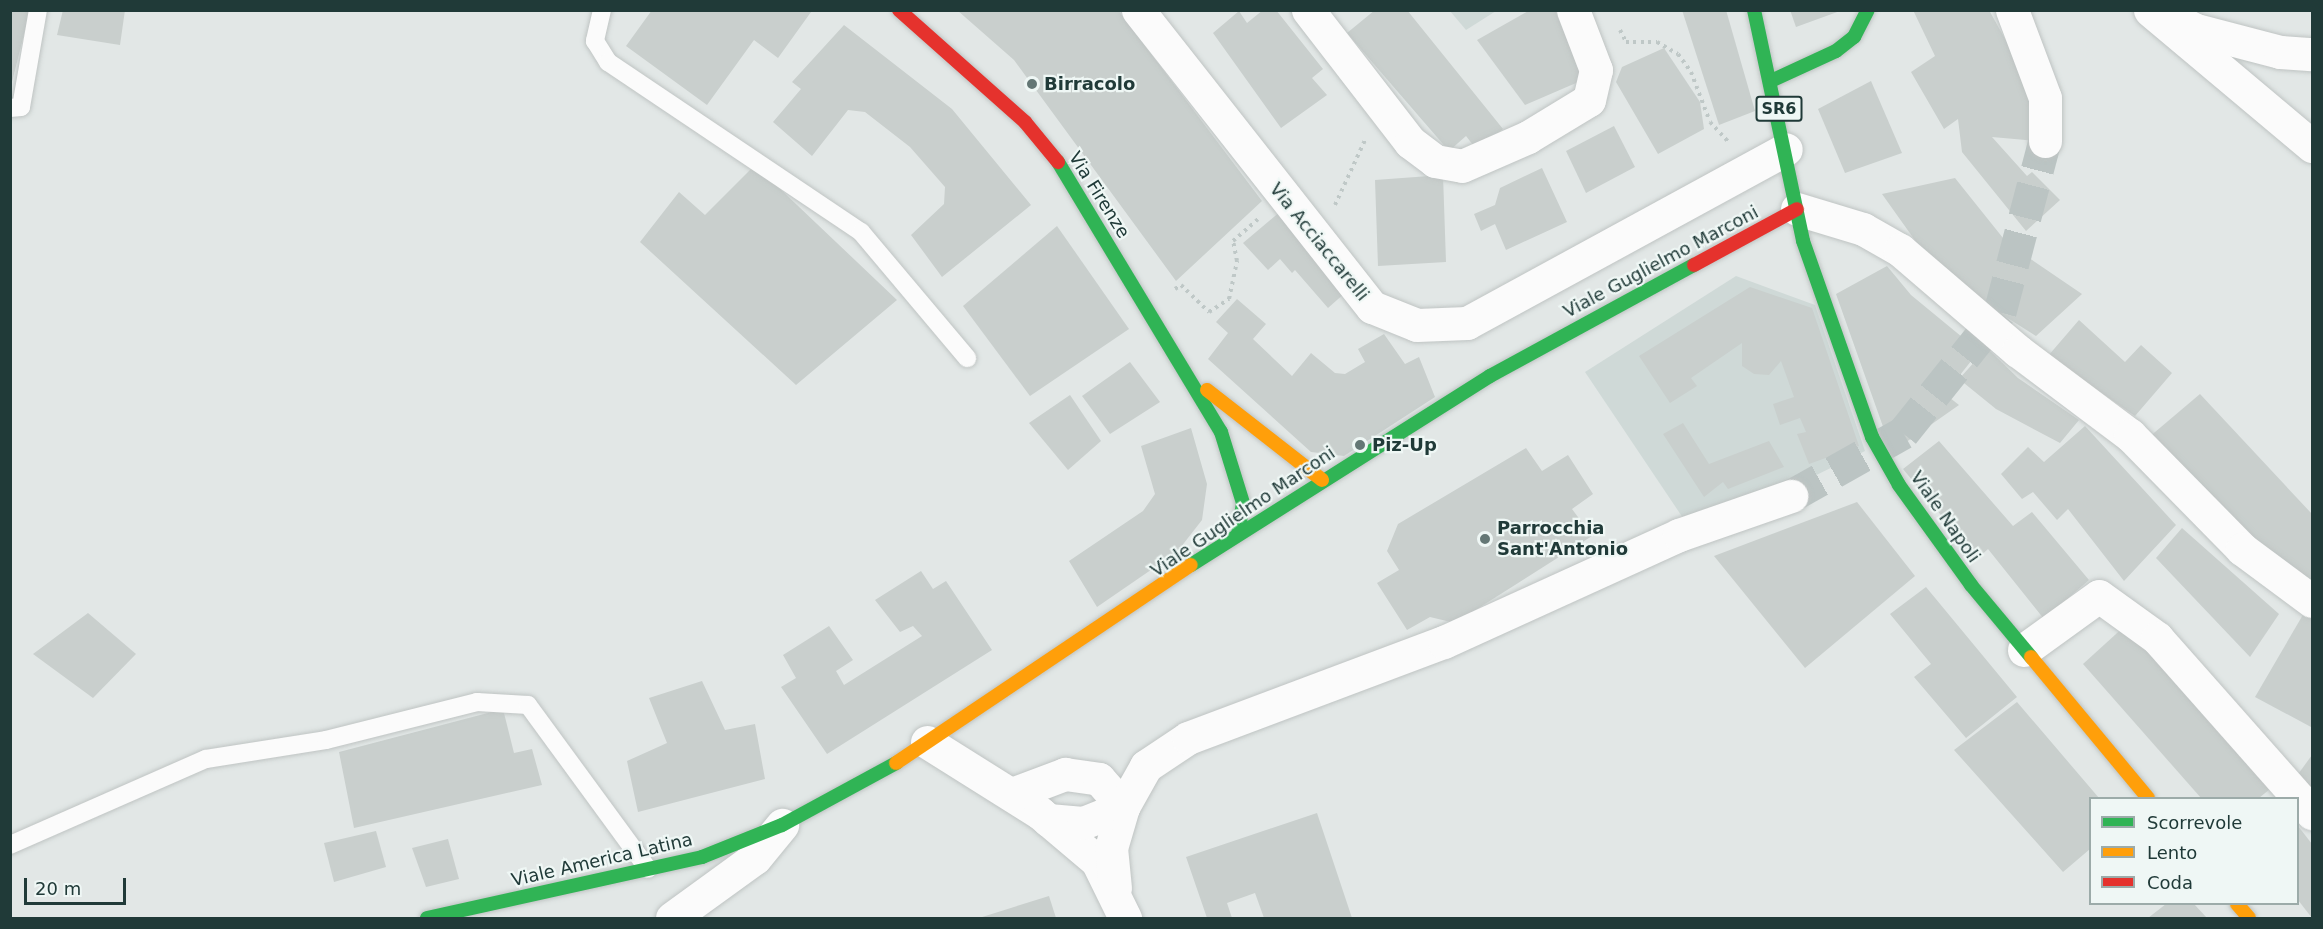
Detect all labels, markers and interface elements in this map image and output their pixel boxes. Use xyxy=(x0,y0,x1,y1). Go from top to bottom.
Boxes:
place label: Birracolo xyxy=(1044,73,1135,95)
marker: Birracolo xyxy=(1025,77,1039,91)
road number: SR6 xyxy=(1755,96,1803,122)
street label: Via Firenze xyxy=(1064,148,1134,242)
street label: Via Acciaccarelli xyxy=(1265,179,1373,305)
street label: Viale Guglielmo Marconi xyxy=(1560,201,1762,323)
place label: Piz-Up xyxy=(1372,434,1437,456)
marker: Piz-Up xyxy=(1353,438,1367,452)
street label: Viale Guglielmo Marconi xyxy=(1147,442,1339,582)
street label: Viale Napoli xyxy=(1906,467,1984,567)
place label: Parrocchia Sant'Antonio xyxy=(1497,518,1628,560)
marker: Parrocchia Sant'Antonio xyxy=(1478,532,1492,546)
legend xyxy=(2089,797,2299,905)
text: Scorrevole xyxy=(2147,812,2242,833)
street label: Viale America Latina xyxy=(509,829,695,891)
text: Lento xyxy=(2147,842,2197,863)
scale bar xyxy=(27,866,129,904)
text: Coda xyxy=(2147,872,2193,893)
text: 20 m xyxy=(35,878,81,899)

